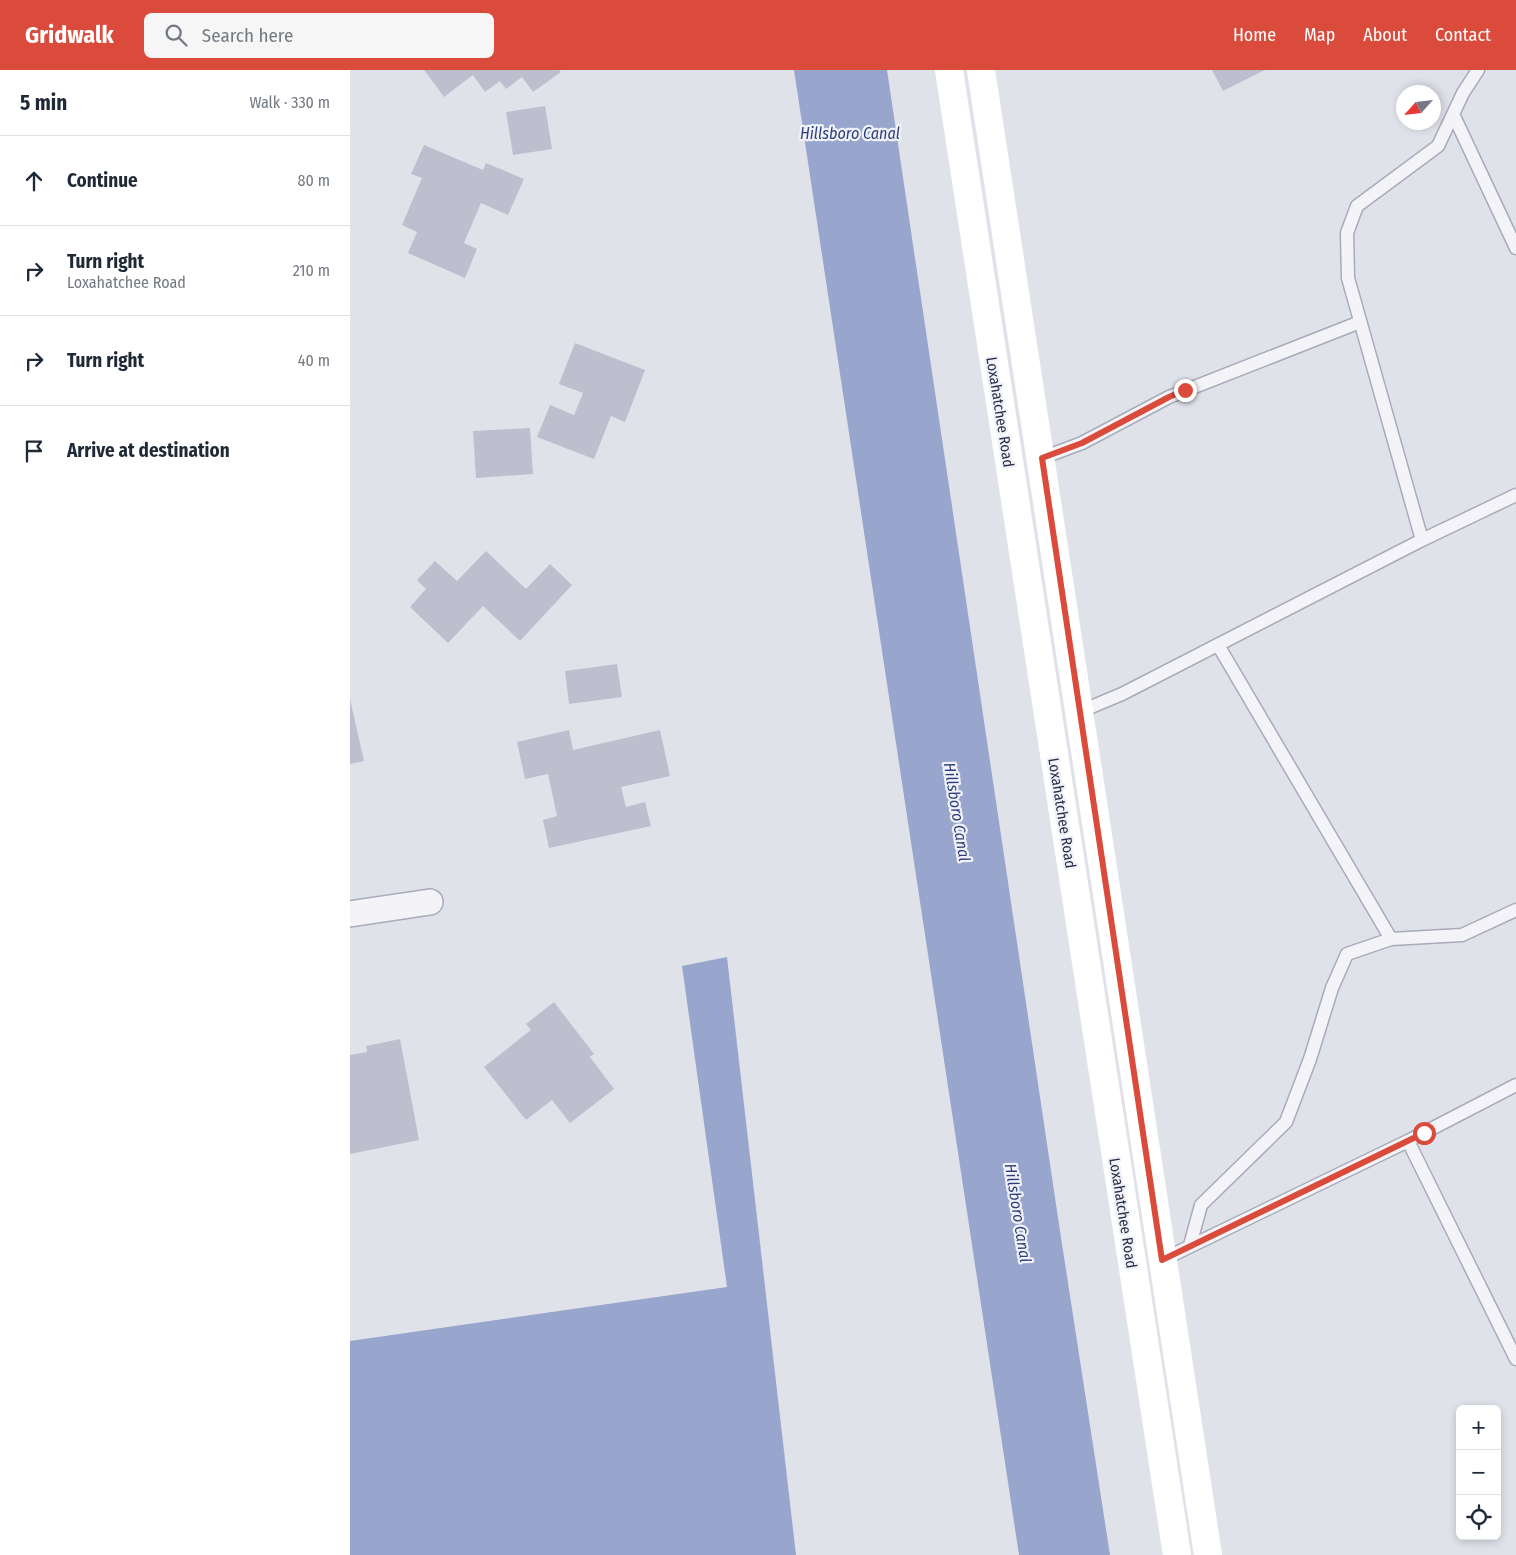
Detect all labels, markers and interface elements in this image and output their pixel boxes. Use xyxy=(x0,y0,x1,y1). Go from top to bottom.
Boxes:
search box xyxy=(144,13,494,58)
text: Gridwalk xyxy=(25,21,114,49)
icon: search xyxy=(162,21,190,49)
text: Search here xyxy=(202,24,293,47)
text: Home xyxy=(1233,24,1276,46)
text: Map xyxy=(1304,24,1335,46)
text: About xyxy=(1363,24,1407,46)
text: Contact xyxy=(1435,24,1491,46)
north arrow xyxy=(1396,85,1441,130)
text: 5 min xyxy=(20,90,67,116)
text: Walk · 330 m xyxy=(249,93,330,112)
water label: Hillsboro Canal xyxy=(800,124,900,143)
icon: ahead xyxy=(20,167,48,195)
text: Continue xyxy=(67,169,138,192)
text: 80 m xyxy=(298,171,330,190)
text: Turn right xyxy=(67,250,144,273)
icon: right xyxy=(20,257,48,285)
text: 210 m xyxy=(293,261,330,280)
text: Loxahatchee Road xyxy=(67,273,186,292)
icon: right xyxy=(20,347,48,375)
text: Turn right xyxy=(67,349,144,372)
text: 40 m xyxy=(298,351,330,370)
street label: Loxahatchee Road xyxy=(982,356,1018,468)
route end xyxy=(1174,379,1197,402)
icon: arrive xyxy=(20,437,48,465)
text: Arrive at destination xyxy=(67,439,230,462)
street label: Loxahatchee Road xyxy=(1044,757,1080,869)
water label: Hillsboro Canal xyxy=(940,761,974,863)
route start xyxy=(1413,1122,1436,1145)
street label: Loxahatchee Road xyxy=(1105,1157,1141,1269)
water label: Hillsboro Canal xyxy=(1001,1162,1035,1264)
map controls xyxy=(1456,1405,1501,1540)
button: + xyxy=(1456,1405,1501,1450)
button: − xyxy=(1456,1450,1501,1495)
button: locate xyxy=(1456,1495,1501,1540)

